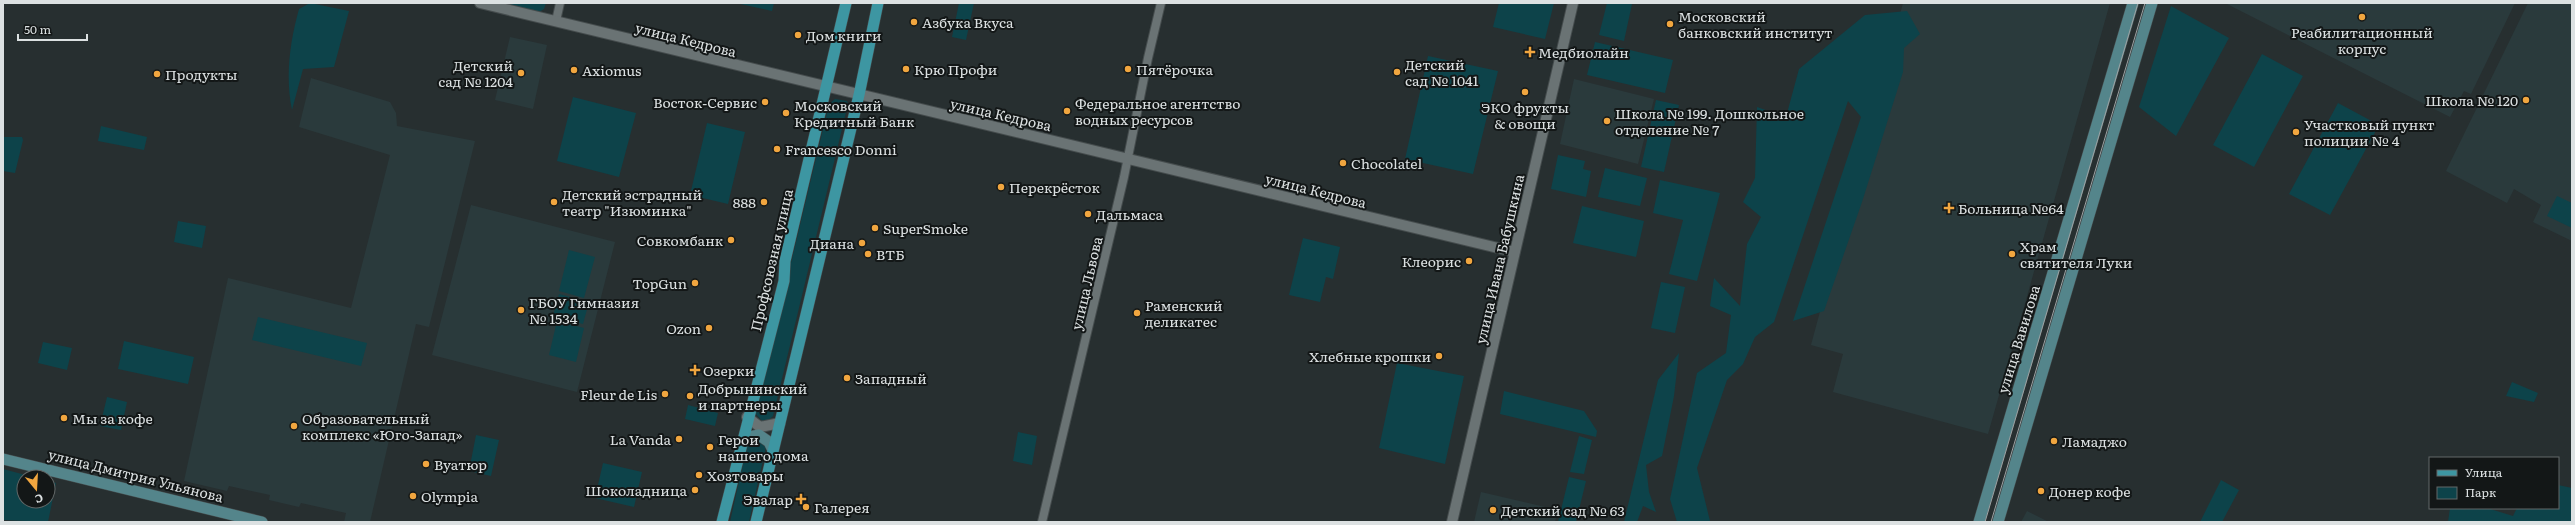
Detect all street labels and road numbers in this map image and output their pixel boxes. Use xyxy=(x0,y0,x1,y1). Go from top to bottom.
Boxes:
street label: улица Кедрова xyxy=(633,17,739,61)
street label: улица Кедрова xyxy=(948,93,1054,136)
street label: улица Кедрова xyxy=(1263,168,1369,212)
street label: улица Ивана Бабушкина xyxy=(1470,172,1528,346)
street label: Профсоюзная улица xyxy=(745,186,797,333)
street label: улица Львова xyxy=(1066,234,1107,332)
street label: улица Вавилова xyxy=(1992,282,2044,396)
street label: улица Дмитрия Ульянова xyxy=(46,444,226,507)

